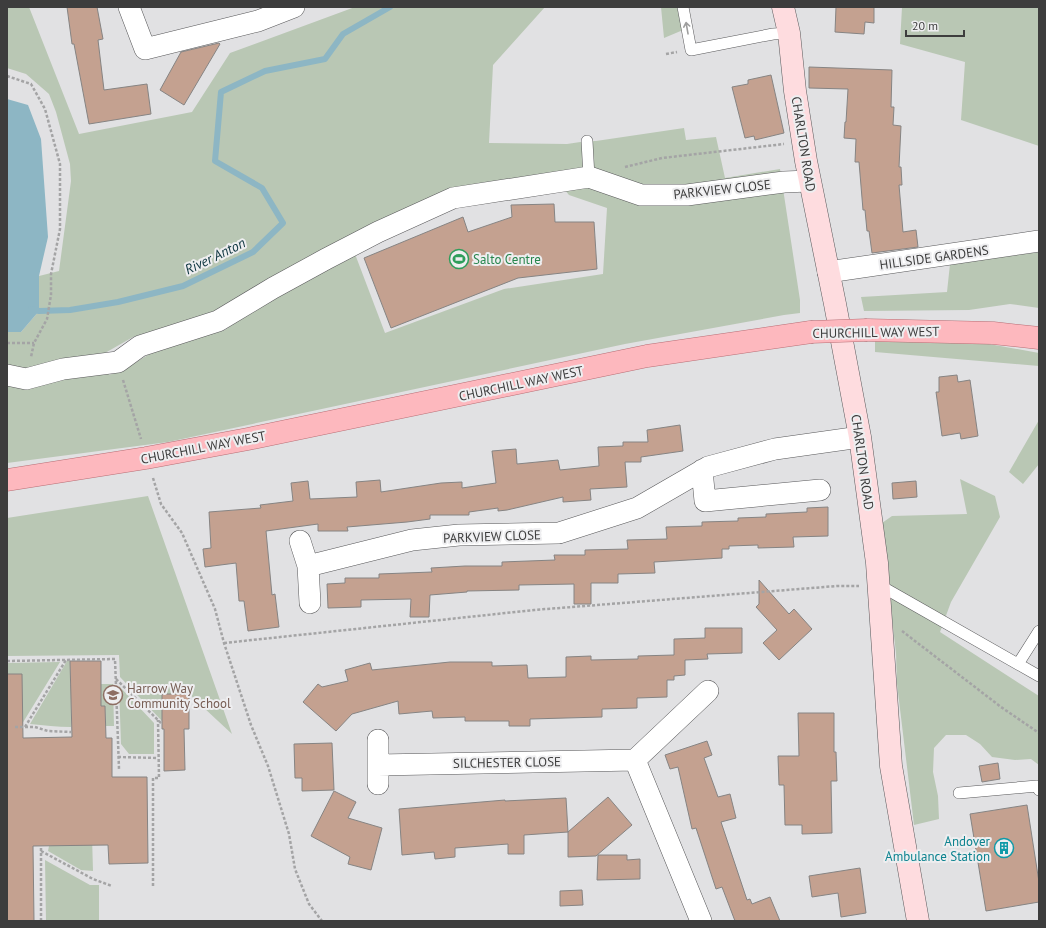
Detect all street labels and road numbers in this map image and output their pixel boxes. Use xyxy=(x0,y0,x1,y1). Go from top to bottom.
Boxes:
street label: CHARLTON ROAD xyxy=(788,95,819,193)
street label: PARKVIEW CLOSE xyxy=(673,176,772,203)
street label: HILLSIDE GARDENS xyxy=(878,241,990,274)
street label: CHURCHILL WAY WEST xyxy=(812,323,940,342)
street label: CHURCHILL WAY WEST xyxy=(457,362,585,405)
street label: CHARLTON ROAD xyxy=(847,413,878,511)
street label: CHURCHILL WAY WEST xyxy=(139,427,267,468)
street label: PARKVIEW CLOSE xyxy=(443,526,541,547)
street label: SILCHESTER CLOSE xyxy=(453,753,561,772)

